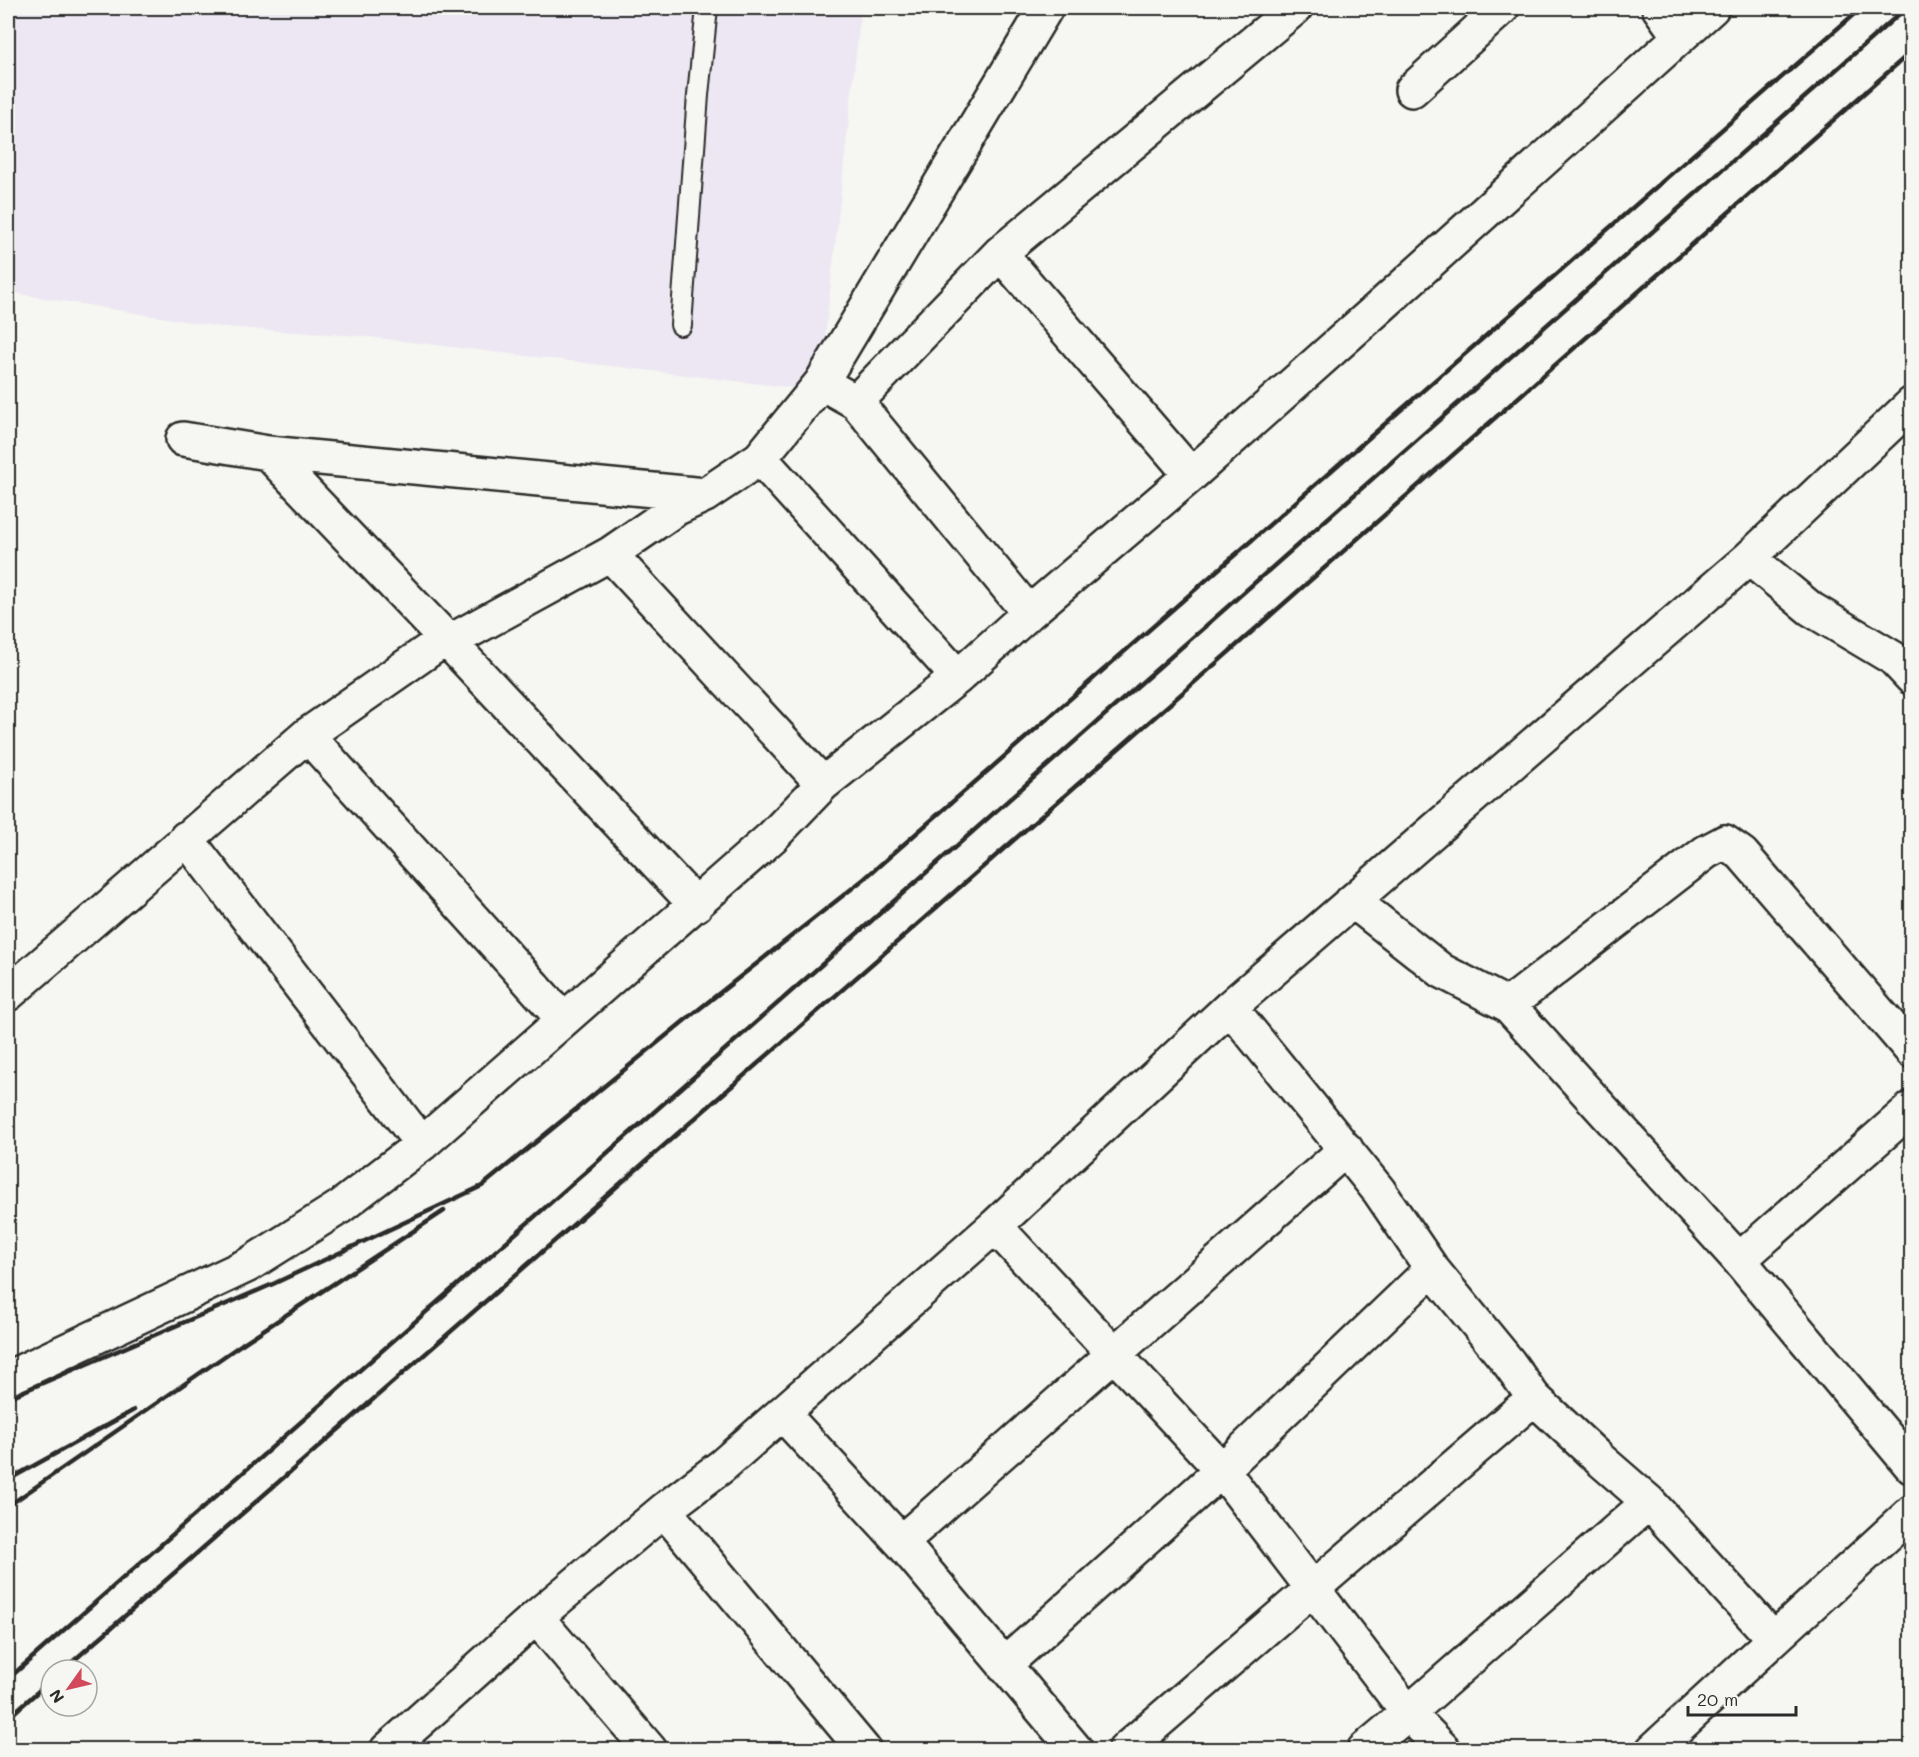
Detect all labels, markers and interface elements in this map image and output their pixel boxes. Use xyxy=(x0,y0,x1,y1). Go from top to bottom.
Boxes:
north arrow xyxy=(39,1658,99,1718)
scale bar xyxy=(1688,1679,1796,1717)
text: N xyxy=(44,1686,68,1708)
text: 20 m xyxy=(1697,1687,1738,1711)

